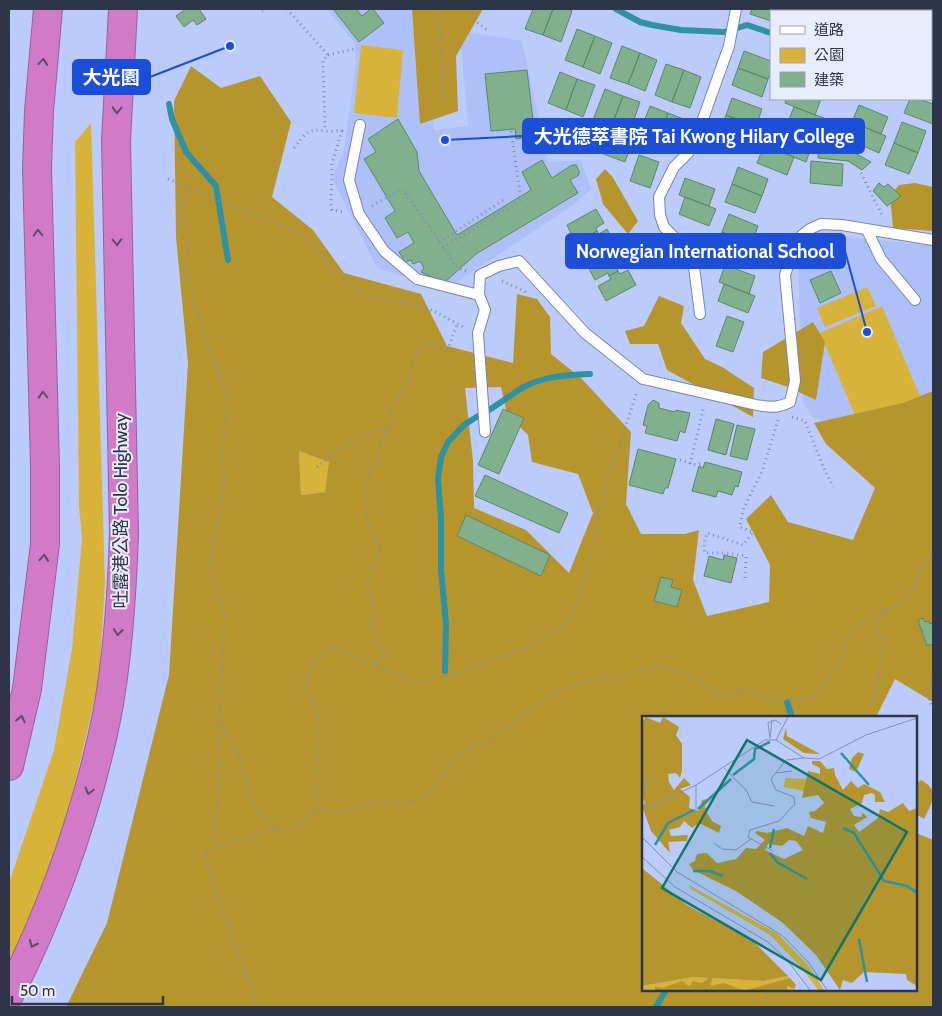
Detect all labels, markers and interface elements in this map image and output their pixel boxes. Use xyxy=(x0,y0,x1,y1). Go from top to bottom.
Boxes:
legend xyxy=(770,10,932,100)
text: 道路 xyxy=(814,21,844,39)
text: 公園 xyxy=(814,46,844,64)
one-way arrow xyxy=(37,58,48,66)
callout: 大光園 xyxy=(73,60,150,94)
text: 大光園 xyxy=(82,66,140,89)
text: 建築 xyxy=(814,71,844,89)
one-way arrow xyxy=(112,106,122,114)
callout: 大光德萃書院 Tai Kwong Hilary College xyxy=(523,119,864,153)
text: 大光德萃書院 Tai Kwong Hilary College xyxy=(534,125,854,148)
one-way arrow xyxy=(33,229,43,236)
callout: Norwegian International School xyxy=(566,234,845,268)
one-way arrow xyxy=(112,238,122,246)
text: Norwegian International School xyxy=(576,240,834,263)
one-way arrow xyxy=(38,391,48,399)
street label: 吐露港公路 Tolo Highway xyxy=(110,413,132,609)
one-way arrow xyxy=(38,553,49,561)
one-way arrow xyxy=(113,628,124,636)
one-way arrow xyxy=(15,714,26,723)
inset map xyxy=(642,716,917,991)
one-way arrow xyxy=(84,787,94,795)
one-way arrow xyxy=(29,939,40,948)
scale bar xyxy=(12,974,164,1006)
text: 50 m xyxy=(20,982,55,1000)

